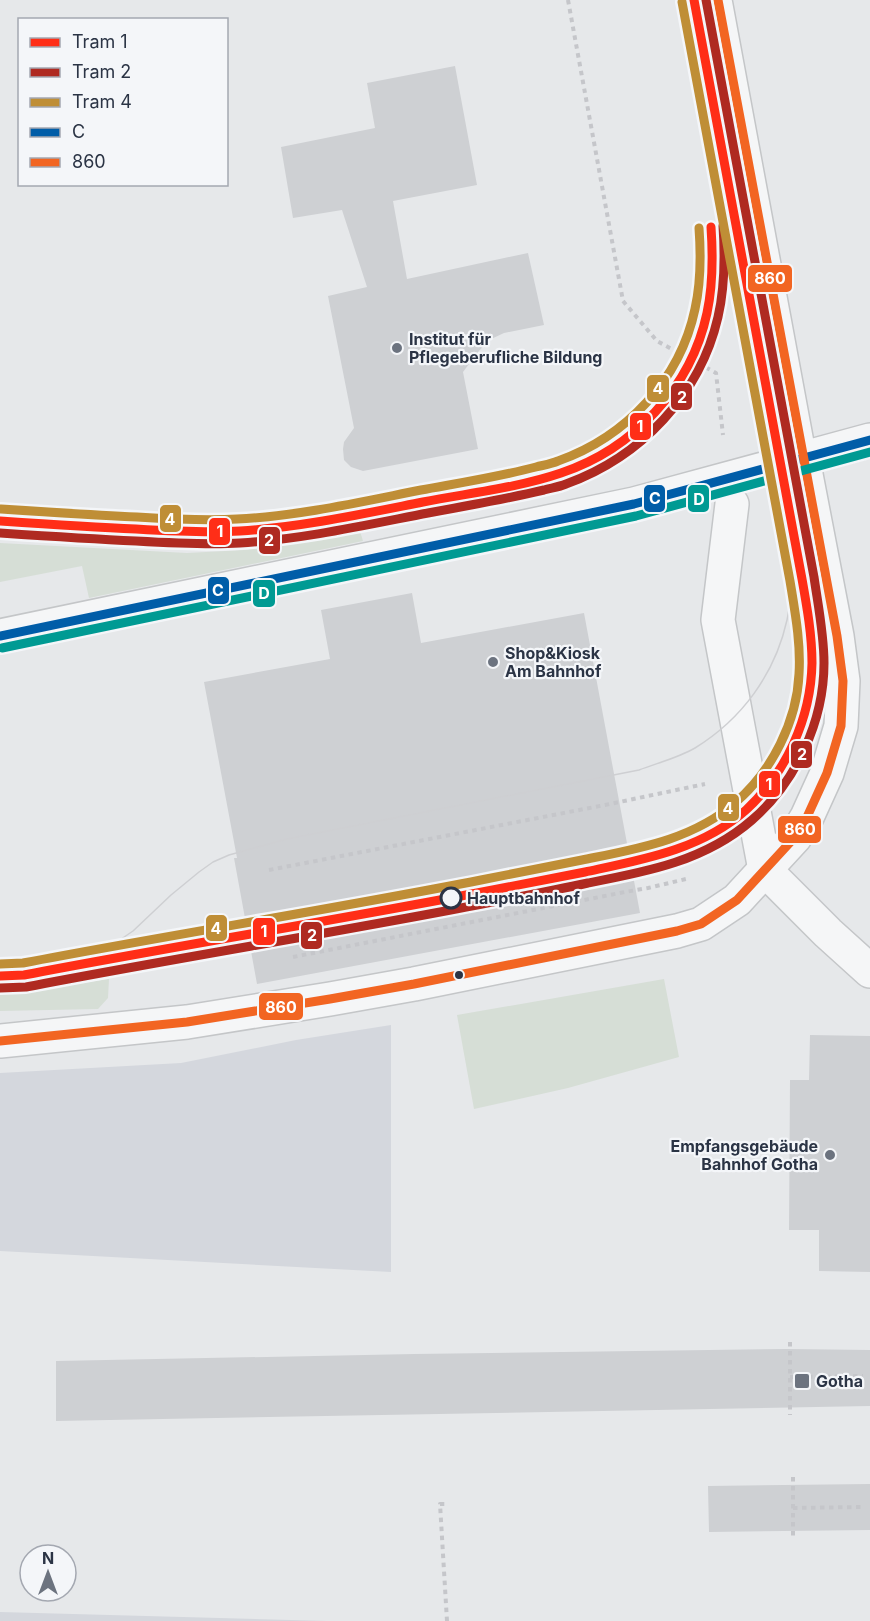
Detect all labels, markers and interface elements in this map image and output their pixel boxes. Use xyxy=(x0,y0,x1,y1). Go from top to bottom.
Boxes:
legend xyxy=(18,18,228,186)
text: Tram 1 xyxy=(72,31,128,52)
text: Tram 2 xyxy=(72,61,131,82)
text: Tram 4 xyxy=(72,91,132,112)
text: C xyxy=(72,121,85,142)
text: 860 xyxy=(72,151,106,172)
line badge: 860 xyxy=(747,264,793,293)
text: 860 xyxy=(754,268,786,288)
place label: Institut für Pflegeberufliche Bildung xyxy=(409,329,602,367)
marker: Institut für Pflegeberufliche Bildung xyxy=(390,341,404,355)
line badge: 4 xyxy=(646,374,670,403)
text: 4 xyxy=(653,378,664,398)
line badge: 2 xyxy=(670,382,693,411)
text: 2 xyxy=(677,387,687,407)
line badge: 1 xyxy=(629,412,652,441)
text: 1 xyxy=(637,416,643,436)
line badge: C xyxy=(643,484,666,513)
line badge: D xyxy=(687,484,710,513)
text: C xyxy=(649,488,661,508)
text: D xyxy=(693,489,705,509)
line badge: 4 xyxy=(159,504,182,533)
text: 4 xyxy=(165,509,176,529)
line badge: 1 xyxy=(208,517,231,546)
text: 1 xyxy=(217,521,223,541)
line badge: 2 xyxy=(258,526,281,555)
text: 2 xyxy=(264,530,274,550)
line badge: C xyxy=(207,576,230,605)
line badge: D xyxy=(252,579,276,608)
text: C xyxy=(212,580,224,600)
text: D xyxy=(258,583,270,603)
place label: Shop&Kiosk Am Bahnhof xyxy=(505,643,602,681)
marker: Shop&Kiosk Am Bahnhof xyxy=(486,655,500,669)
line badge: 2 xyxy=(790,740,813,769)
text: 2 xyxy=(797,744,807,764)
line badge: 1 xyxy=(758,770,781,798)
text: 1 xyxy=(766,774,772,794)
line badge: 4 xyxy=(717,793,740,822)
text: 4 xyxy=(723,798,734,818)
line badge: 860 xyxy=(777,815,822,844)
text: 860 xyxy=(784,819,816,839)
marker: Hauptbahnhof xyxy=(440,887,462,909)
place label: Hauptbahnhof xyxy=(467,888,580,908)
line badge: 4 xyxy=(205,914,228,942)
line badge: 1 xyxy=(252,917,276,946)
text: 4 xyxy=(211,918,222,938)
text: 1 xyxy=(261,921,267,941)
line badge: 2 xyxy=(300,921,323,950)
text: 2 xyxy=(307,925,317,945)
unlabelled marker xyxy=(453,969,465,981)
line badge: 860 xyxy=(258,992,304,1021)
text: 860 xyxy=(265,997,297,1017)
place label: Empfangsgebäude Bahnhof Gotha xyxy=(670,1136,818,1174)
marker: Empfangsgebäude Bahnhof Gotha xyxy=(823,1148,837,1162)
place label: Gotha xyxy=(816,1371,863,1391)
marker: Gotha xyxy=(793,1372,811,1390)
north arrow xyxy=(18,1543,78,1603)
text: N xyxy=(42,1548,54,1568)

